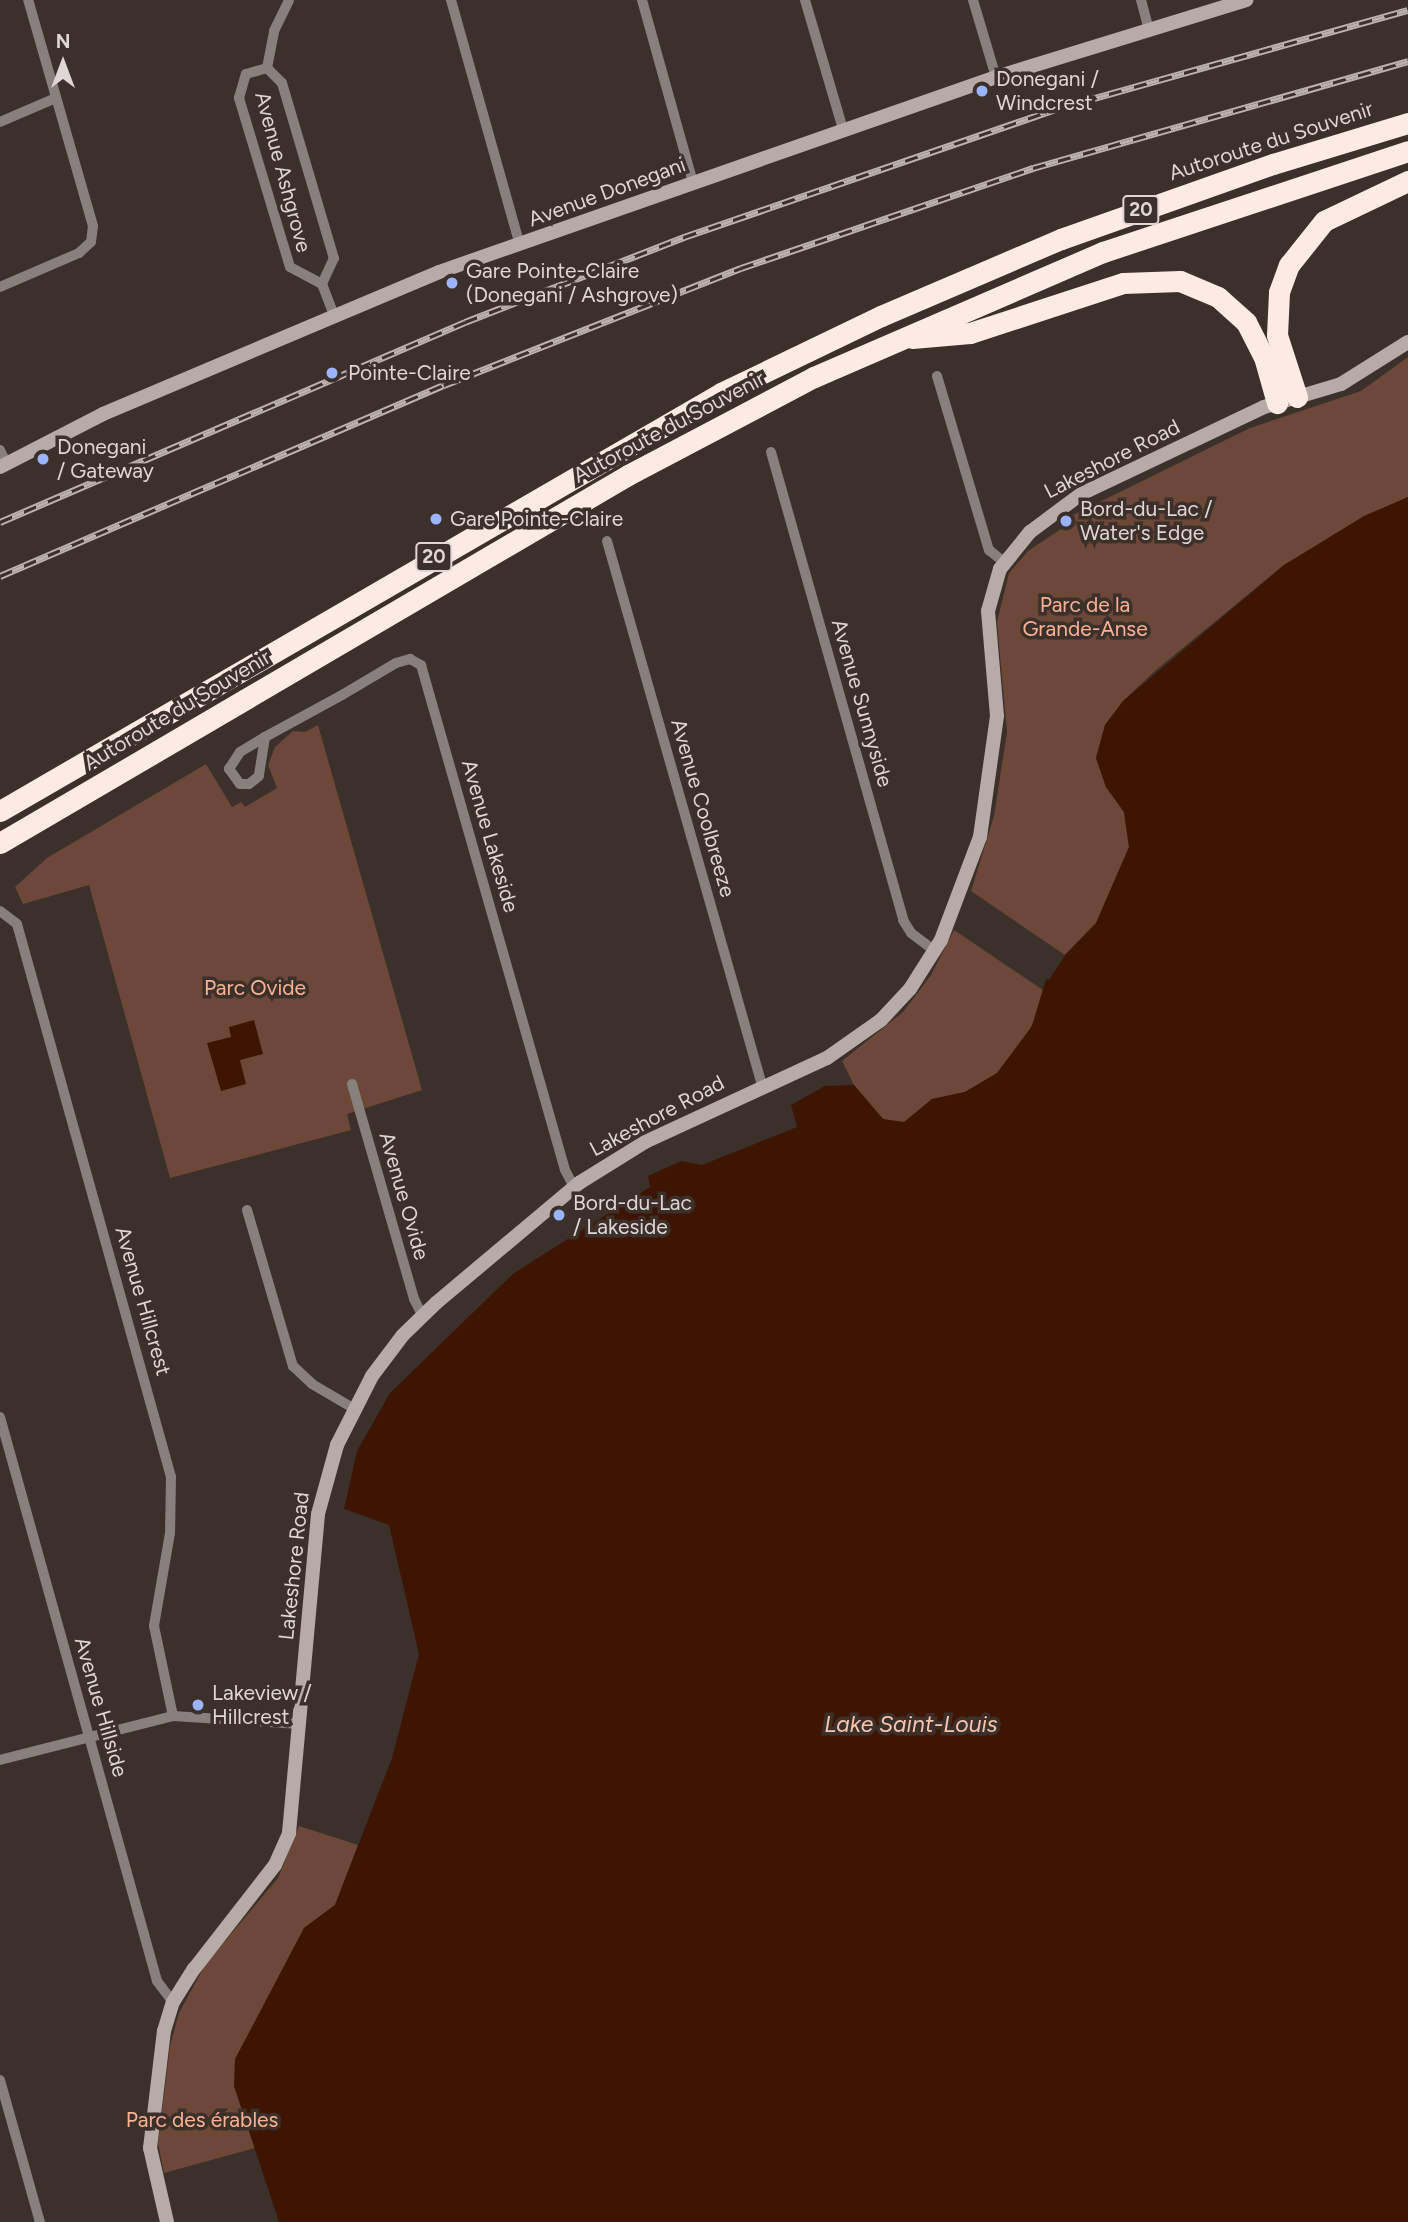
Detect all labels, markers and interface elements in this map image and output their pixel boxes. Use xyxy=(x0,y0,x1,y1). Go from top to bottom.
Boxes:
north arrow xyxy=(28,28,98,98)
text: N xyxy=(56,30,70,53)
place label: Donegani / Windcrest xyxy=(996,66,1099,116)
marker: Donegani / Windcrest xyxy=(974,83,990,99)
street label: Avenue Ashgrove xyxy=(249,89,317,255)
street label: Autoroute du Souvenir xyxy=(1166,96,1376,186)
street label: Avenue Donegani xyxy=(525,152,689,232)
road number: 20 xyxy=(1122,194,1160,226)
place label: Gare Pointe-Claire (Donegani / Ashgrove) xyxy=(466,258,678,308)
marker: Gare Pointe-Claire (Donegani / Ashgrove) xyxy=(444,275,460,291)
place label: Pointe-Claire xyxy=(348,360,471,386)
marker: Pointe-Claire xyxy=(322,363,342,383)
street label: Autoroute du Souvenir xyxy=(569,366,769,488)
street label: Lakeshore Road xyxy=(1040,414,1184,504)
place label: Donegani / Gateway xyxy=(57,434,154,484)
marker: Donegani / Gateway xyxy=(35,451,51,467)
place label: Bord-du-Lac / Water's Edge xyxy=(1080,496,1212,546)
place label: Gare Pointe-Claire xyxy=(450,506,623,532)
marker: Gare Pointe-Claire xyxy=(428,511,444,527)
marker: Bord-du-Lac / Water's Edge xyxy=(1058,513,1074,529)
road number: 20 xyxy=(415,542,453,572)
park label: Parc de la Grande-Anse xyxy=(1022,592,1148,642)
street label: Avenue Sunnyside xyxy=(826,616,898,790)
street label: Autoroute du Souvenir xyxy=(79,644,275,776)
street label: Avenue Coolbreeze xyxy=(665,716,741,900)
street label: Avenue Lakeside xyxy=(456,757,524,915)
park label: Parc Ovide xyxy=(204,975,306,1001)
street label: Lakeshore Road xyxy=(585,1070,729,1162)
street label: Avenue Ovide xyxy=(374,1129,434,1263)
place label: Bord-du-Lac / Lakeside xyxy=(573,1190,692,1240)
marker: Bord-du-Lac / Lakeside xyxy=(551,1207,567,1223)
street label: Avenue Hillcrest xyxy=(110,1224,176,1378)
street label: Lakeshore Road xyxy=(274,1491,314,1641)
street label: Avenue Hillside xyxy=(69,1634,133,1780)
place label: Lakeview / Hillcrest xyxy=(212,1680,312,1730)
marker: Lakeview / Hillcrest xyxy=(190,1697,206,1713)
water label: Lake Saint-Louis xyxy=(824,1710,998,1738)
park label: Parc des érables xyxy=(126,2107,278,2133)

